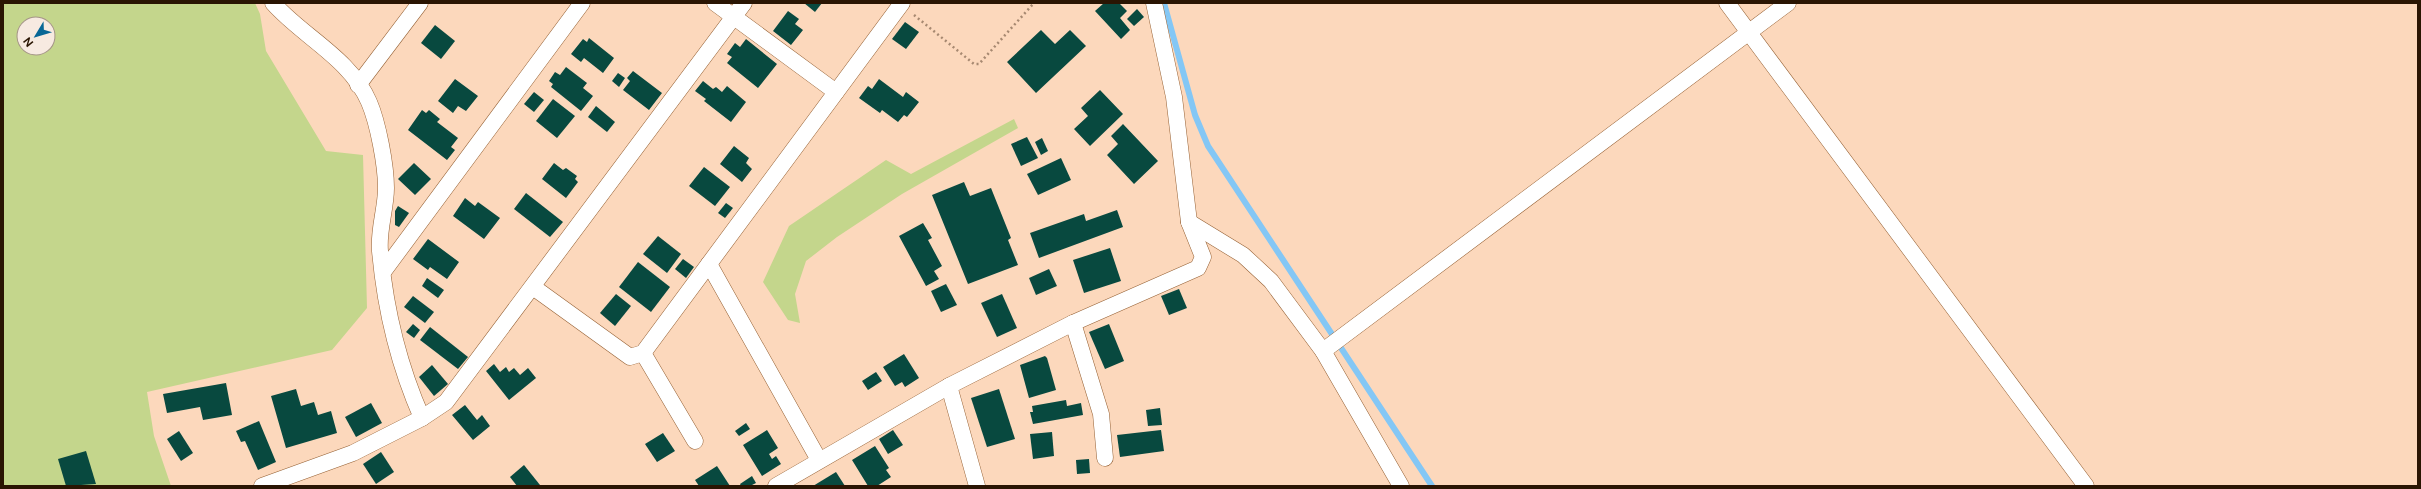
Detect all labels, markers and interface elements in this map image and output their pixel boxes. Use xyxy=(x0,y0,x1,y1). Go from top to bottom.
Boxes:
north arrow xyxy=(16,16,56,56)
text: N xyxy=(21,35,35,49)

